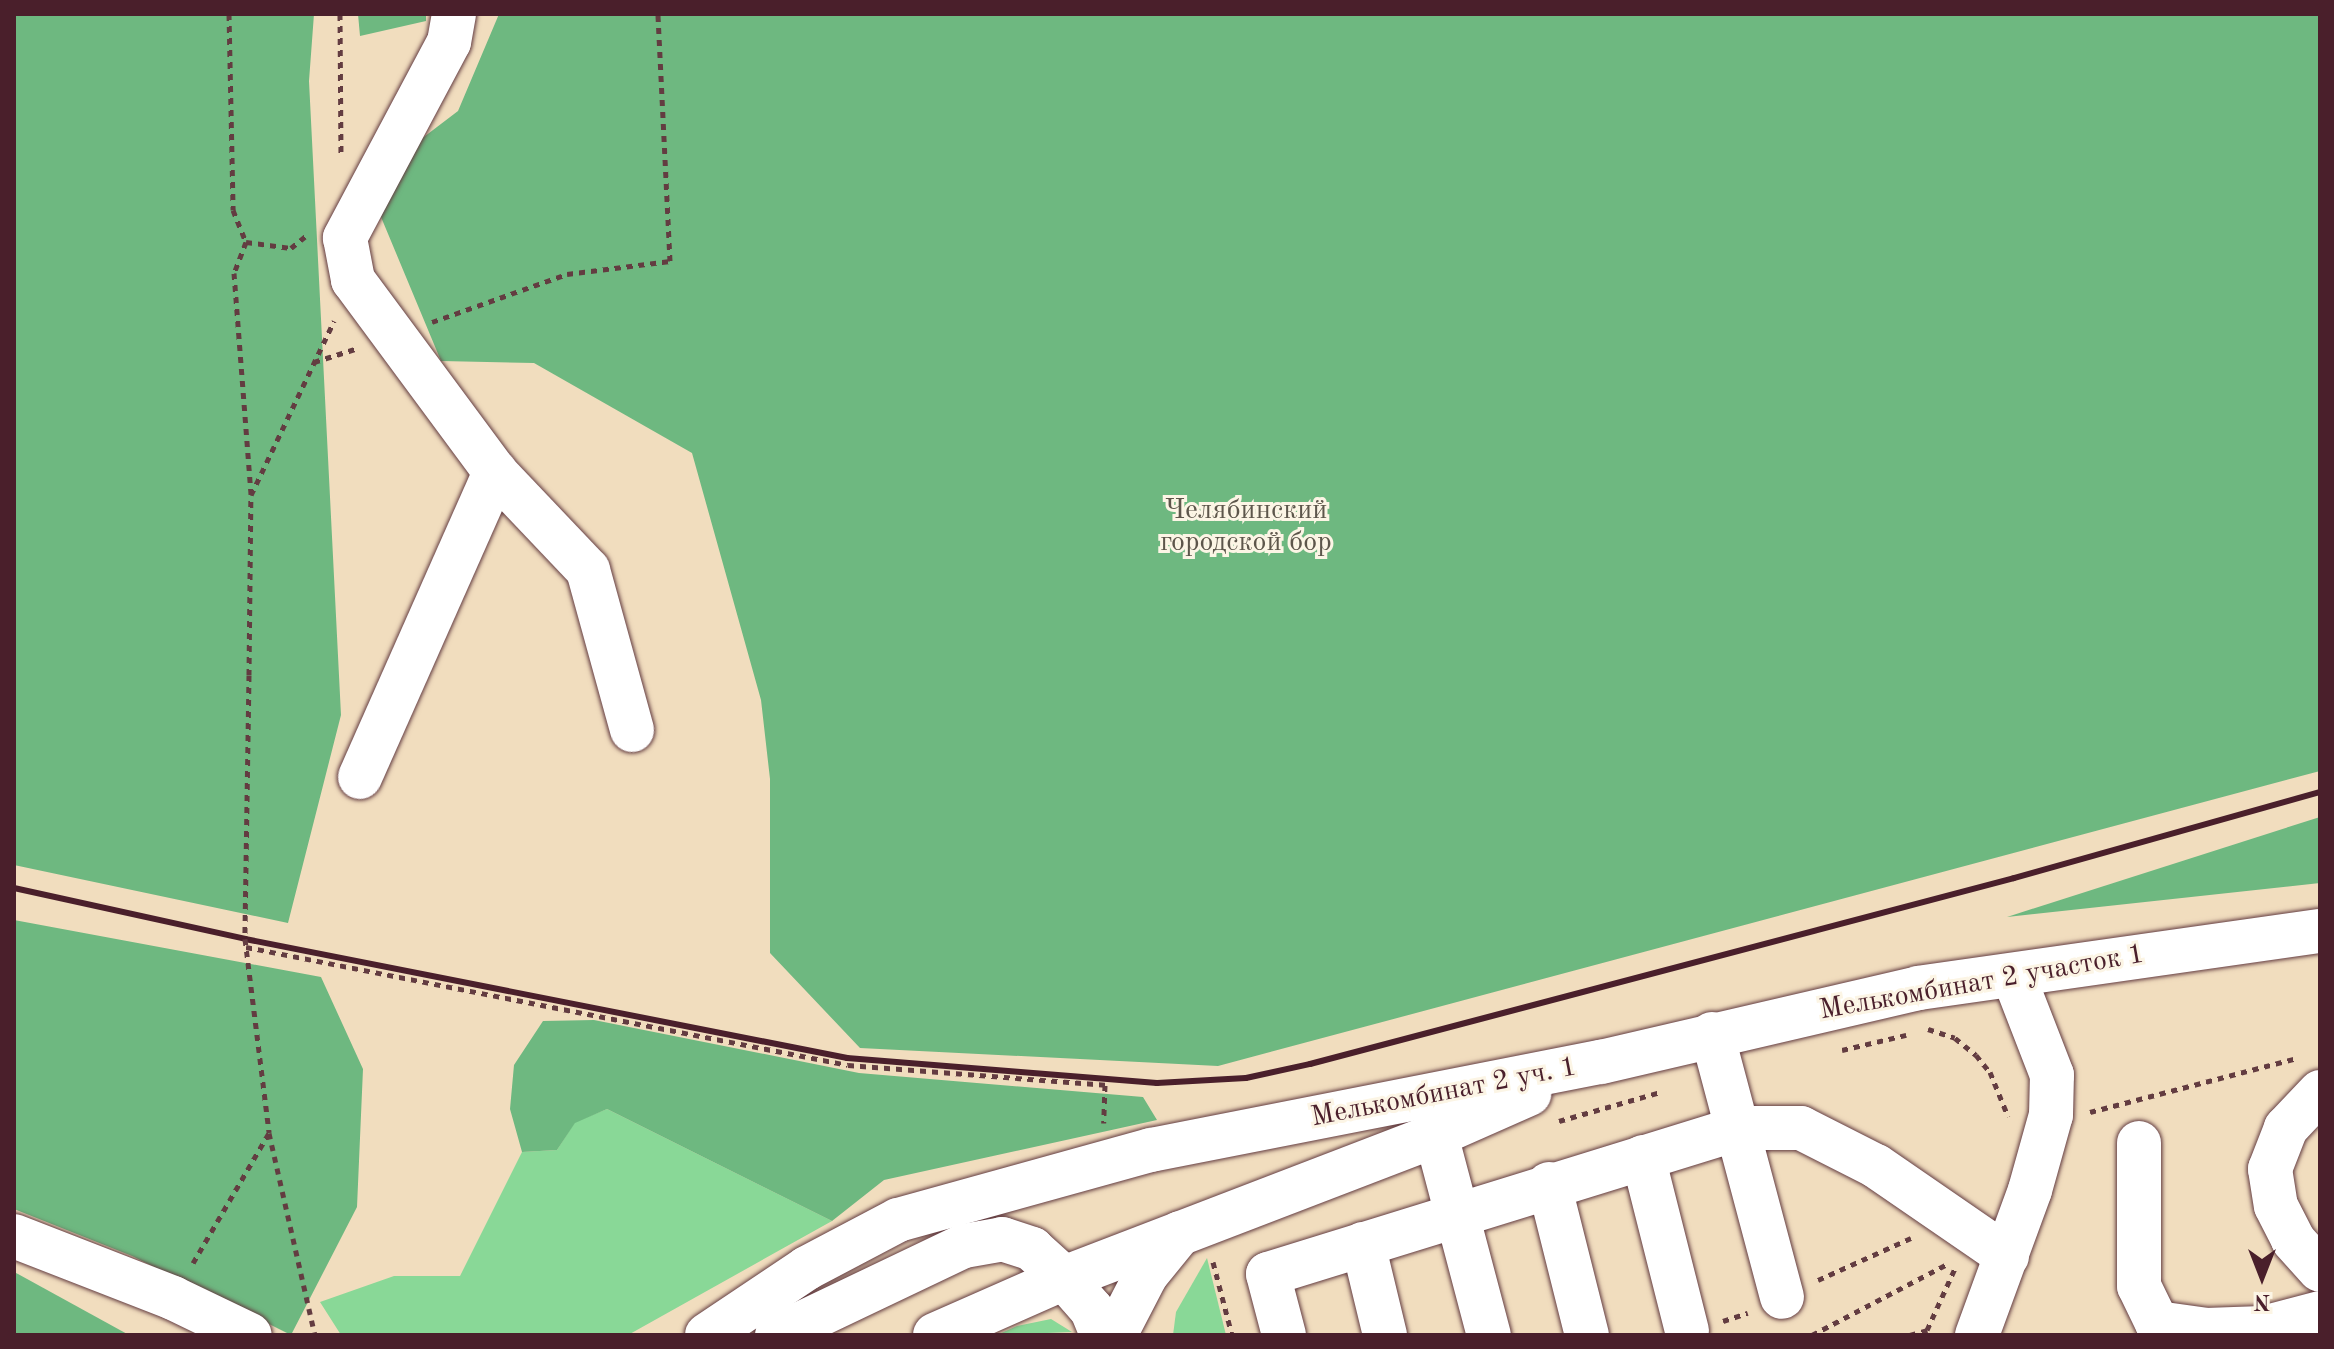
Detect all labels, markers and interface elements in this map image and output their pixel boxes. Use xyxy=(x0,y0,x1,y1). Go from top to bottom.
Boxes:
park label: Челябинский городской бор xyxy=(1160,494,1332,560)
street label: Мелькомбинат 2 участок 1 xyxy=(1817,938,2147,1028)
street label: Мелькомбинат 2 уч. 1 xyxy=(1308,1051,1580,1135)
north arrow xyxy=(2222,1237,2302,1317)
text: N xyxy=(2254,1290,2270,1312)

